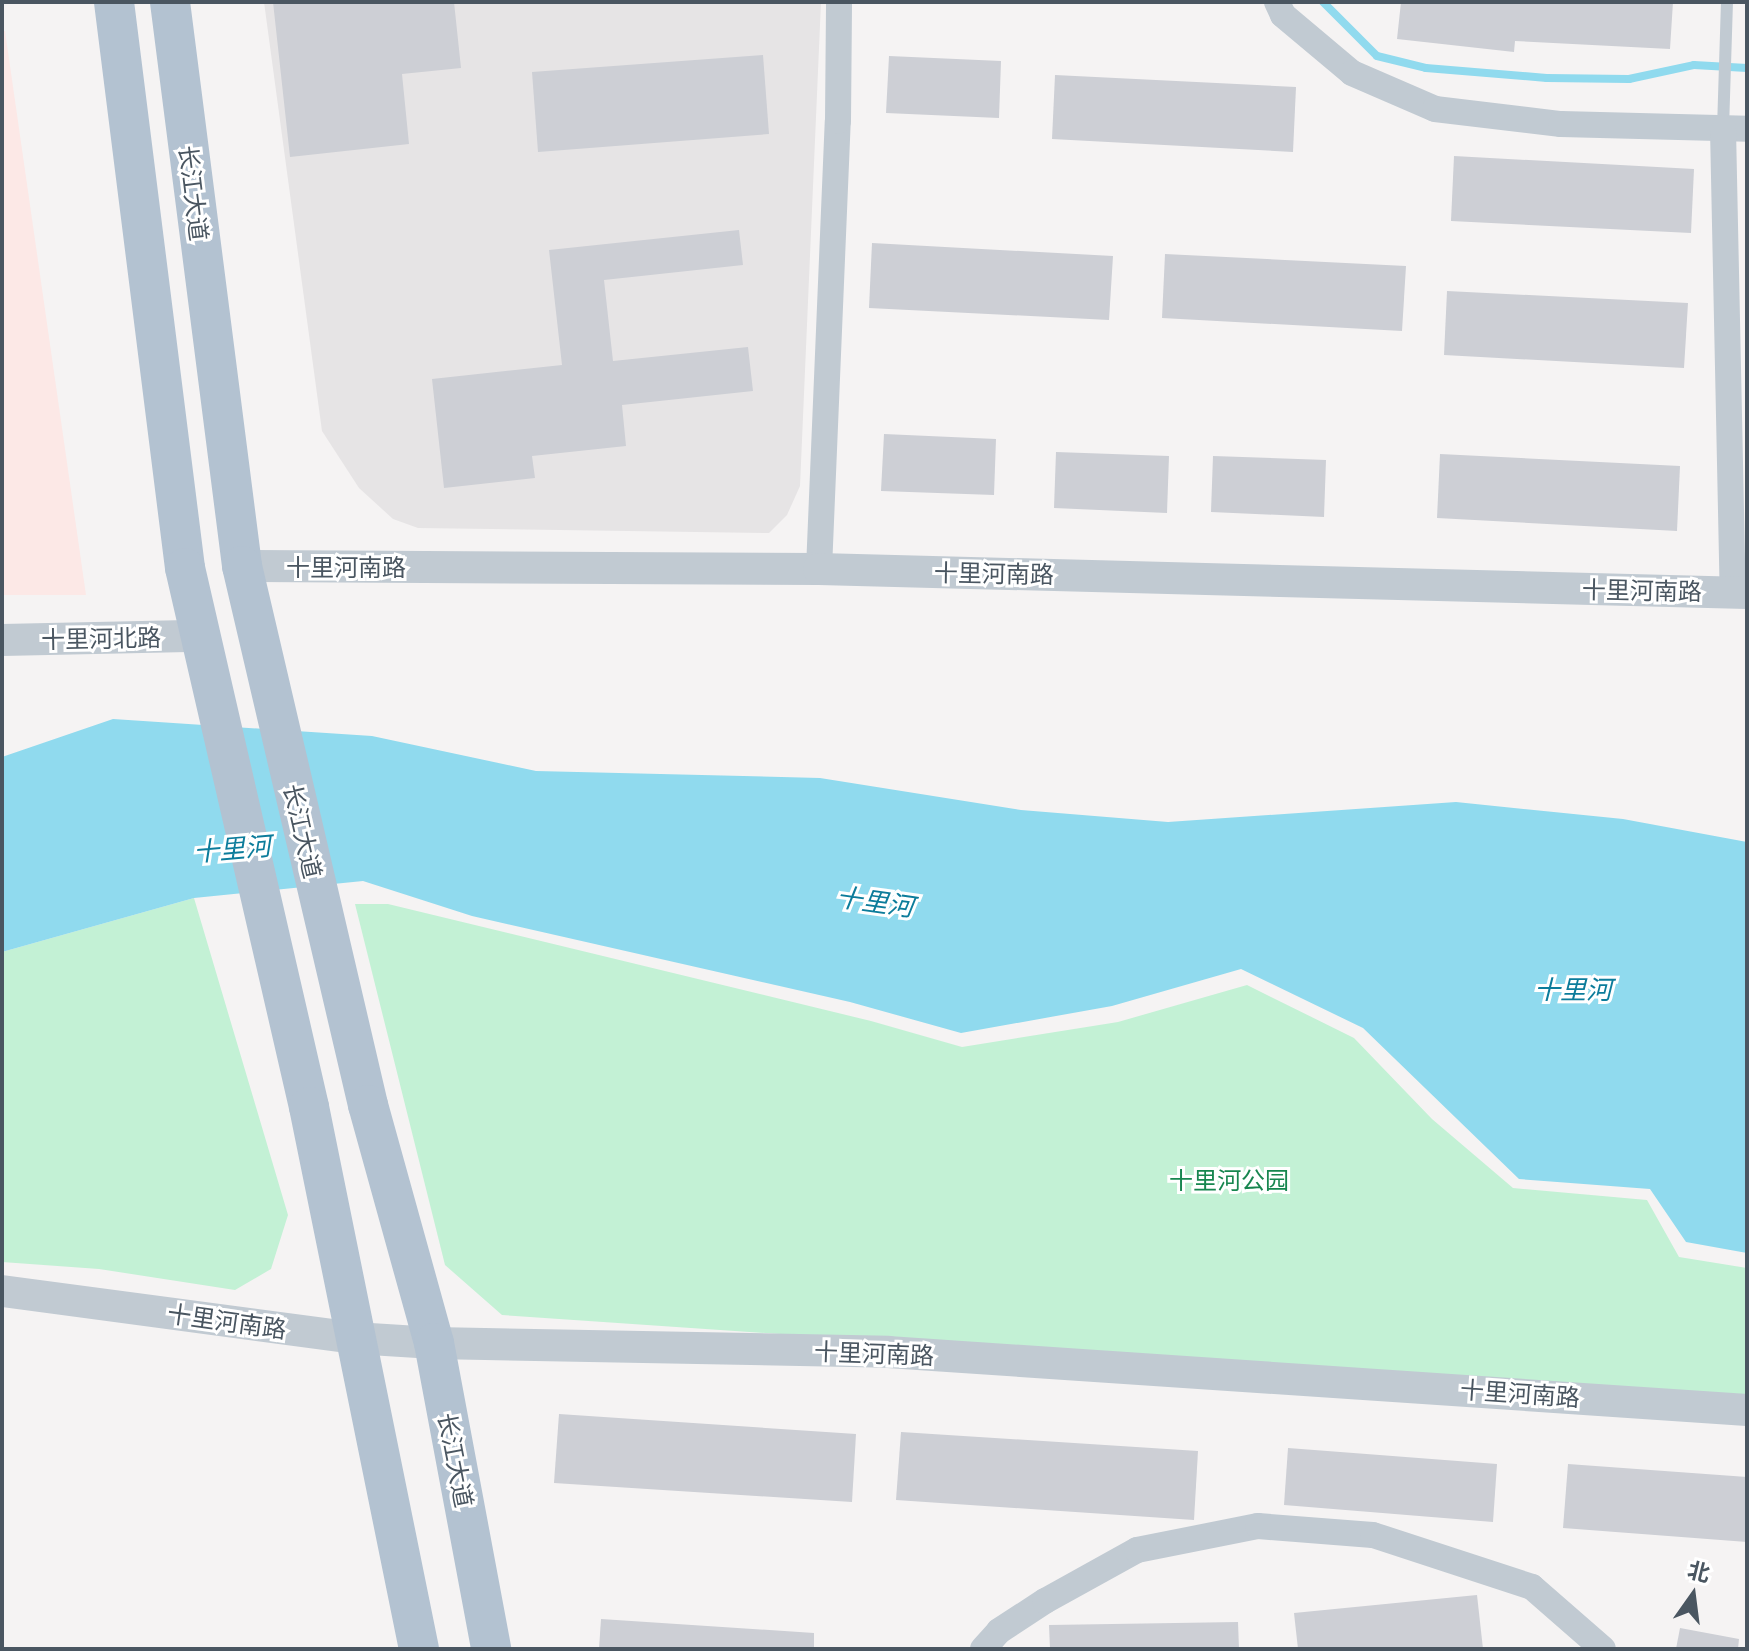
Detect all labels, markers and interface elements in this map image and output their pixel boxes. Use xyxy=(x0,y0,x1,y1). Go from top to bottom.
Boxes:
street label: 长江大道 xyxy=(174,144,214,242)
street label: 十里河南路 xyxy=(286,553,406,581)
street label: 十里河南路 xyxy=(934,558,1054,588)
street label: 十里河南路 xyxy=(1582,575,1702,605)
street label: 十里河北路 xyxy=(41,623,161,653)
street label: 长江大道 xyxy=(278,781,328,881)
water label: 十里河 xyxy=(192,830,272,868)
water label: 十里河 xyxy=(834,881,916,923)
water label: 十里河 xyxy=(1534,974,1612,1006)
park label: 十里河公园 xyxy=(1169,1166,1289,1194)
street label: 十里河南路 xyxy=(166,1298,288,1344)
street label: 十里河南路 xyxy=(814,1337,934,1369)
street label: 十里河南路 xyxy=(1459,1374,1581,1412)
street label: 长江大道 xyxy=(433,1410,479,1510)
text: 北 xyxy=(1684,1554,1713,1589)
north arrow xyxy=(1653,1555,1733,1635)

